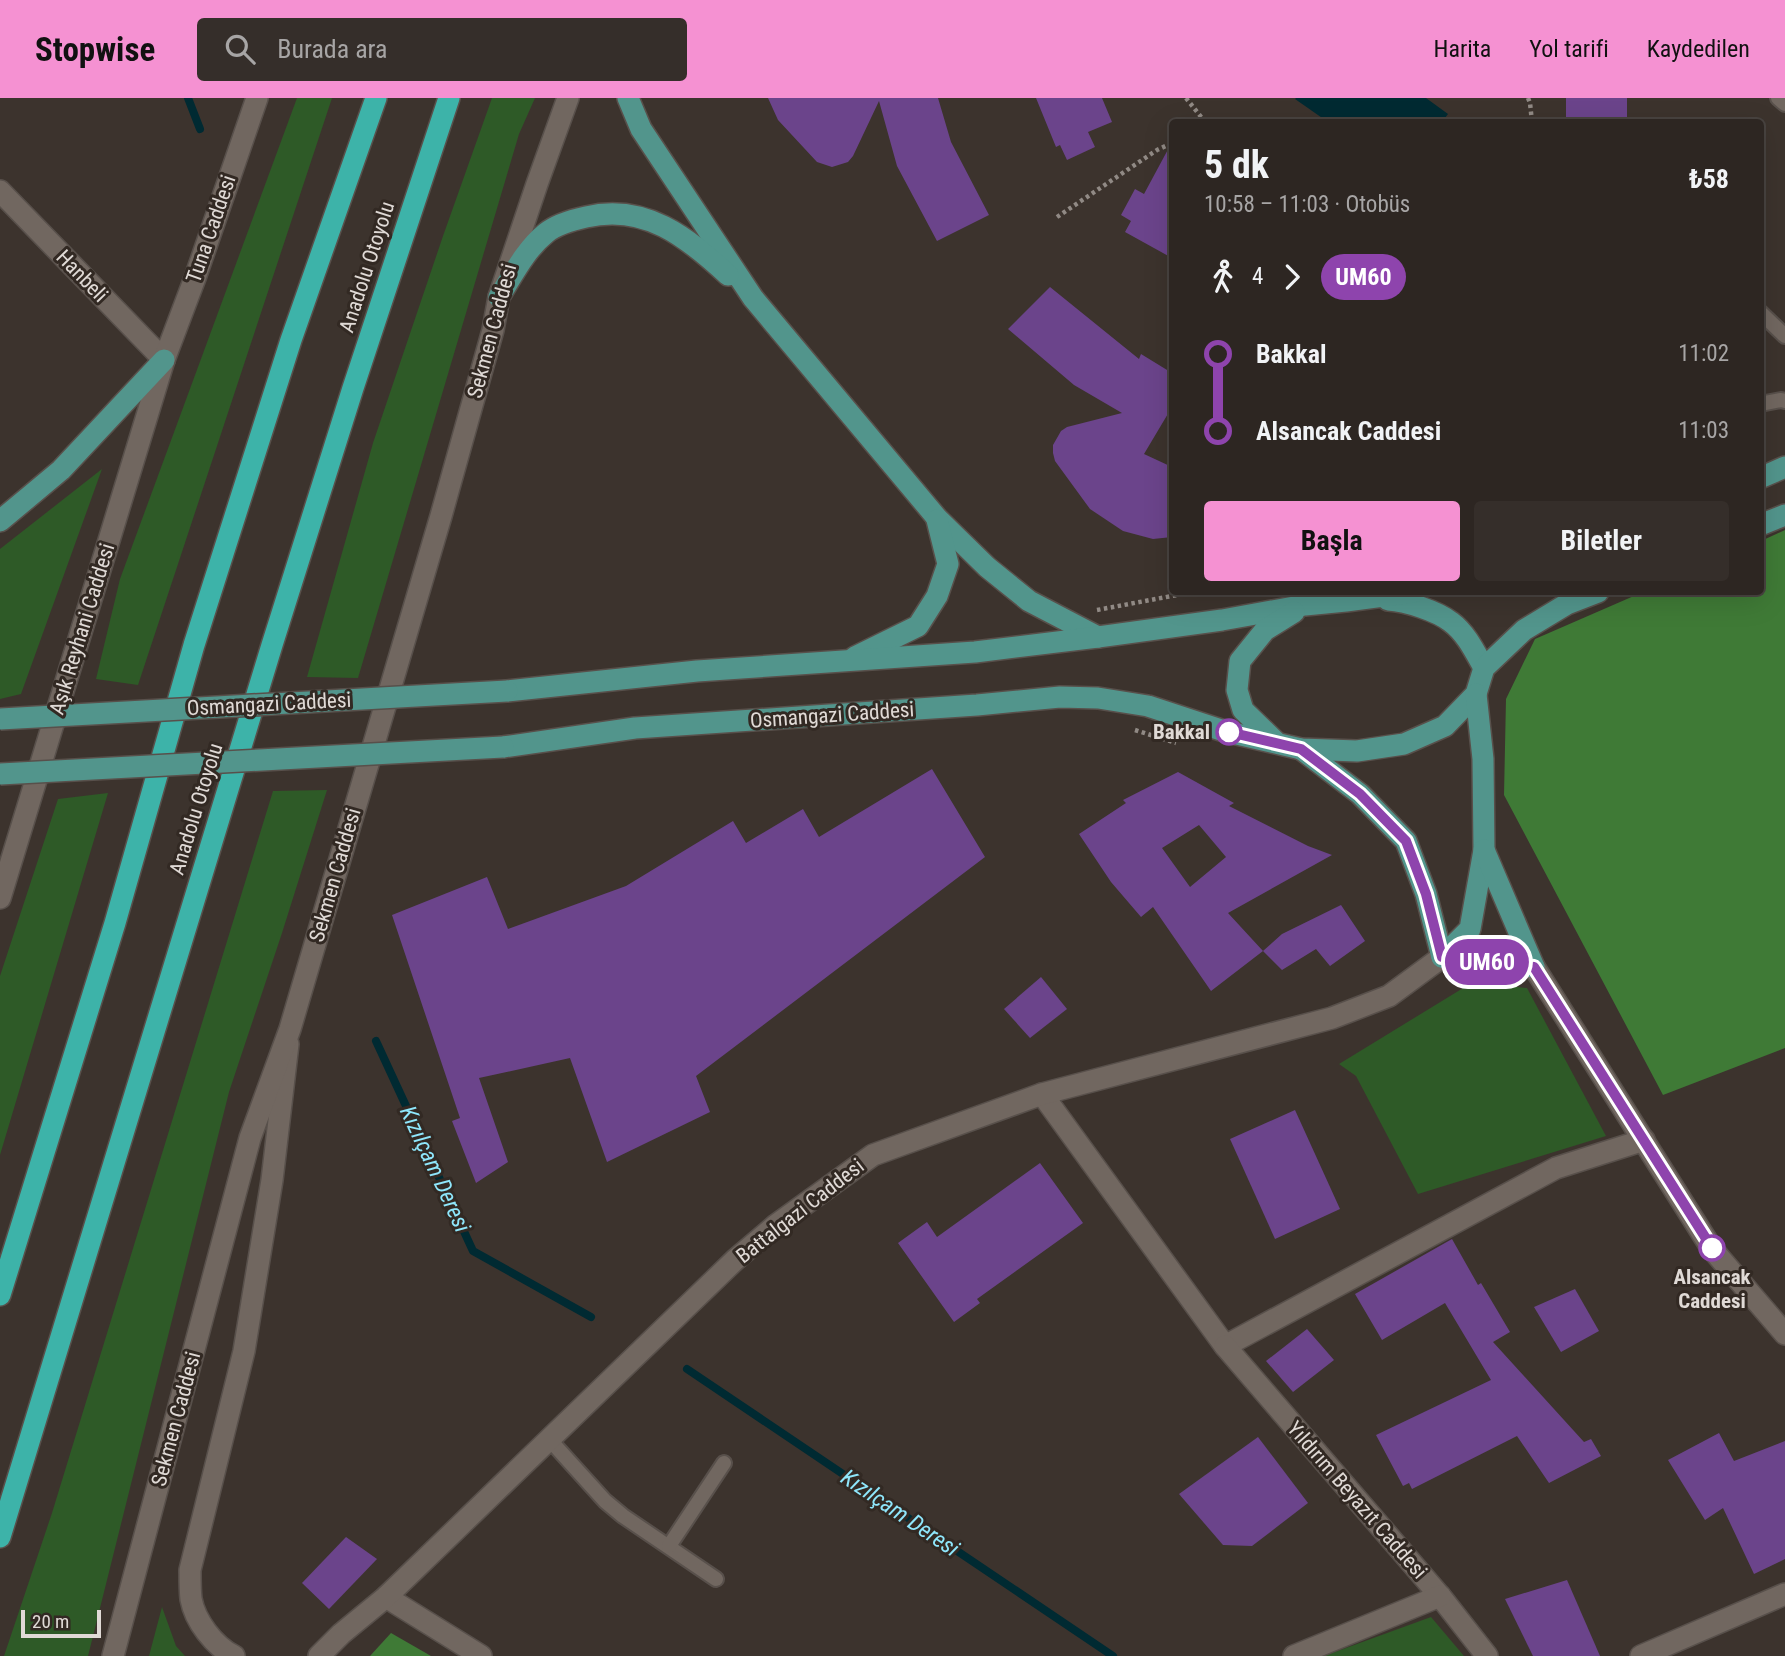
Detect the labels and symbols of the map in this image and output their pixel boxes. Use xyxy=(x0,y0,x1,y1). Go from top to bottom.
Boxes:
street label: Tuna Caddesi xyxy=(181,172,241,286)
street label: Anadolu Otoyolu xyxy=(335,199,399,335)
street label: Hanbeli xyxy=(51,245,113,307)
street label: Sekmen Caddesi xyxy=(463,261,521,401)
street label: Aşık Reyhani Caddesi xyxy=(45,541,119,717)
street label: Osmangazi Caddesi xyxy=(186,688,352,720)
street label: Osmangazi Caddesi xyxy=(749,697,915,733)
marker: Bakkal xyxy=(1216,719,1242,745)
place label: Bakkal xyxy=(1153,720,1210,744)
street label: Anadolu Otoyolu xyxy=(165,740,227,878)
street label: Sekmen Caddesi xyxy=(304,805,366,945)
line badge: UM60 xyxy=(1438,939,1536,985)
water label: Kızılçam Deresi xyxy=(394,1102,476,1237)
street label: Battalgazi Caddesi xyxy=(731,1154,869,1268)
marker: Alsancak Caddesi xyxy=(1699,1235,1725,1261)
place label: Alsancak Caddesi xyxy=(1673,1265,1752,1313)
street label: Sekmen Caddesi xyxy=(147,1349,205,1489)
street label: Yıldırım Beyazıt Caddesi xyxy=(1282,1417,1432,1583)
water label: Kızılçam Deresi xyxy=(836,1464,965,1563)
scale bar xyxy=(21,1607,102,1639)

